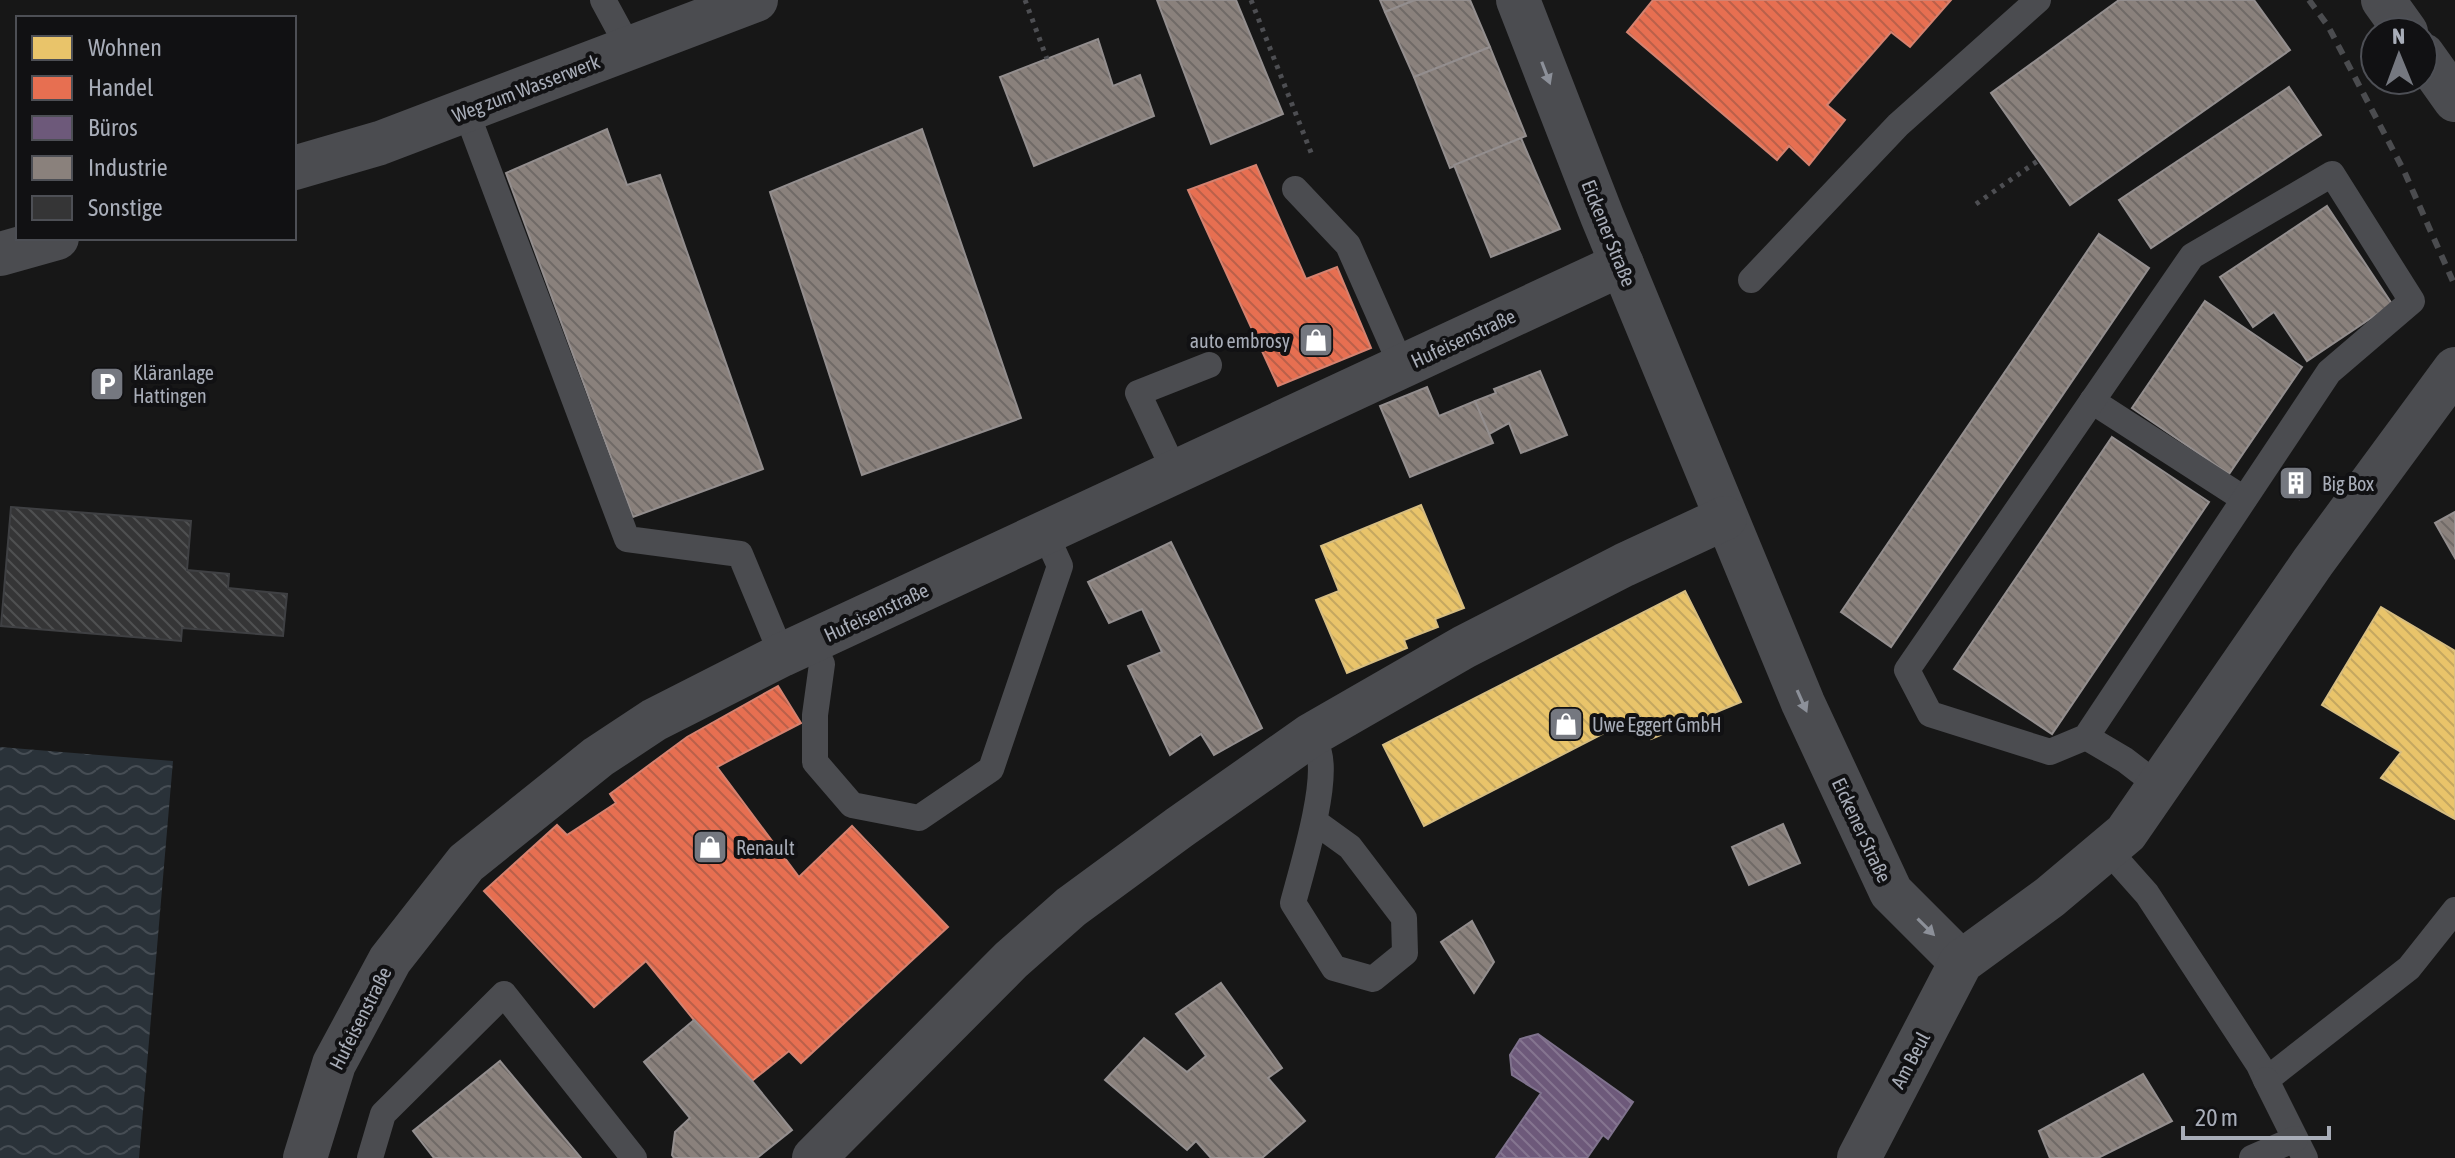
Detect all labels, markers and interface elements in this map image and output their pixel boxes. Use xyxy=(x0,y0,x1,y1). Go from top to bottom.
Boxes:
legend xyxy=(16,16,296,240)
north arrow xyxy=(2359,16,2439,96)
text: N xyxy=(2392,23,2405,49)
text: Wohnen xyxy=(88,34,162,61)
street label: Weg zum Wasserwerk xyxy=(449,49,603,127)
one-way arrow xyxy=(1540,61,1553,85)
text: Handel xyxy=(88,74,154,101)
text: Büros xyxy=(88,114,138,141)
text: Industrie xyxy=(88,154,168,181)
street label: Eickener Straße xyxy=(1577,176,1641,290)
text: Sonstige xyxy=(88,194,163,221)
street label: Hufeisenstraße xyxy=(1407,304,1519,372)
shop icon: auto embrosy xyxy=(1297,321,1335,359)
place label: auto embrosy xyxy=(1190,329,1290,352)
place label: Kläranlage Hattingen xyxy=(133,361,214,407)
parking icon: Kläranlage Hattingen xyxy=(88,365,126,403)
building icon: Big Box xyxy=(2277,464,2315,502)
place label: Big Box xyxy=(2322,472,2374,495)
street label: Hufeisenstraße xyxy=(820,578,932,646)
one-way arrow xyxy=(1796,689,1809,713)
shop icon: Uwe Eggert GmbH xyxy=(1547,705,1585,743)
place label: Uwe Eggert GmbH xyxy=(1592,713,1722,736)
street label: Eickener Straße xyxy=(1828,774,1896,886)
shop icon: Renault xyxy=(691,828,729,866)
place label: Renault xyxy=(736,836,795,859)
one-way arrow xyxy=(1916,917,1935,936)
street label: Hufeisenstraße xyxy=(324,963,396,1073)
street label: Am Beul xyxy=(1886,1027,1935,1092)
scale bar xyxy=(2183,1090,2329,1140)
text: 20 m xyxy=(2195,1104,2238,1131)

